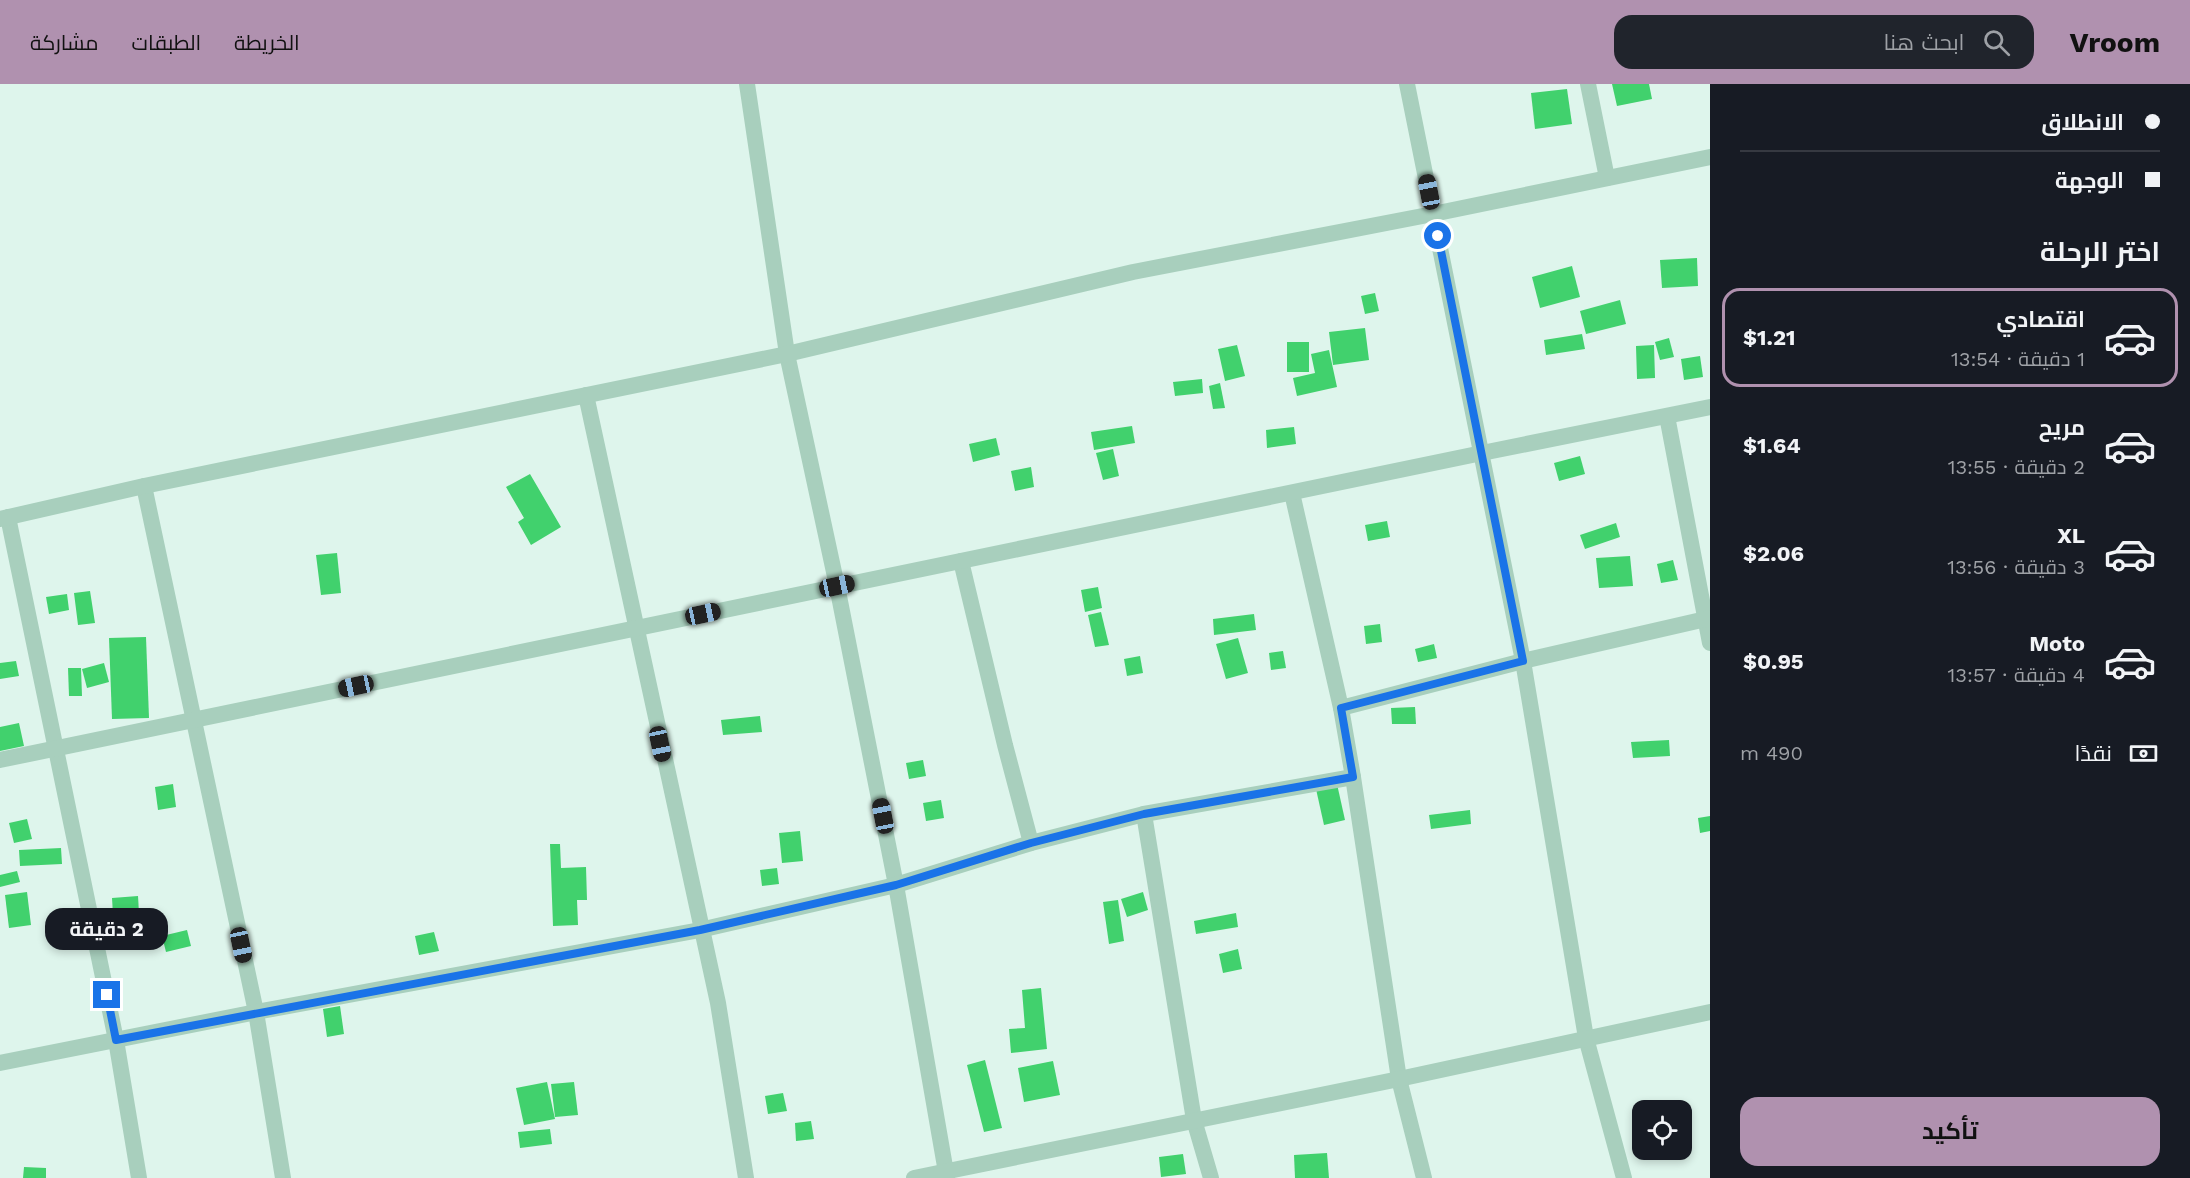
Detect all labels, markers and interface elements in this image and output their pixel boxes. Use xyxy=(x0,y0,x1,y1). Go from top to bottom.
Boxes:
search box xyxy=(1614,15,2034,69)
icon: search xyxy=(1980,26,2013,59)
text: Vroom xyxy=(2070,26,2160,59)
text: مشاركة xyxy=(30,30,99,55)
text: الطبقات xyxy=(132,30,201,55)
text: الخريطة xyxy=(234,30,300,55)
text: ابحث هنا xyxy=(1883,30,1965,55)
text: الانطلاق xyxy=(2041,110,2124,135)
text: الوجهة xyxy=(2055,168,2124,193)
car xyxy=(1417,173,1441,211)
route start xyxy=(1424,222,1451,249)
text: اختر الرحلة xyxy=(2040,236,2160,268)
text: اقتصادي xyxy=(1996,307,2085,332)
icon: car xyxy=(2103,311,2157,365)
text: $1.21 xyxy=(1743,325,1796,350)
text: 1 دقيقة · 13:54 xyxy=(1951,347,2085,371)
text: مريح xyxy=(2039,415,2085,440)
icon: car xyxy=(2103,419,2157,473)
text: $1.64 xyxy=(1743,433,1801,458)
text: 2 دقيقة · 13:55 xyxy=(1948,455,2085,479)
text: XL xyxy=(2057,523,2085,548)
icon: car xyxy=(2103,527,2157,581)
text: $2.06 xyxy=(1743,541,1804,566)
text: 3 دقيقة · 13:56 xyxy=(1947,555,2085,579)
car xyxy=(818,573,856,599)
car xyxy=(684,601,722,627)
text: Moto xyxy=(2029,631,2085,656)
icon: car xyxy=(2103,635,2157,689)
text: $0.95 xyxy=(1743,649,1804,674)
text: 4 دقيقة · 13:57 xyxy=(1948,663,2085,687)
car xyxy=(337,673,375,699)
car xyxy=(647,725,673,763)
icon: cash xyxy=(2127,737,2160,770)
text: 490 m xyxy=(1740,741,1803,765)
text: نقدًا xyxy=(2074,741,2112,766)
car xyxy=(871,797,895,835)
callout: 2 دقيقة xyxy=(45,908,168,950)
text: 2 دقيقة xyxy=(69,917,144,941)
car xyxy=(228,926,254,964)
route end xyxy=(93,981,120,1008)
button: تأكيد xyxy=(1740,1097,2160,1166)
map controls xyxy=(1632,1100,1692,1160)
button: locate xyxy=(1632,1100,1692,1160)

